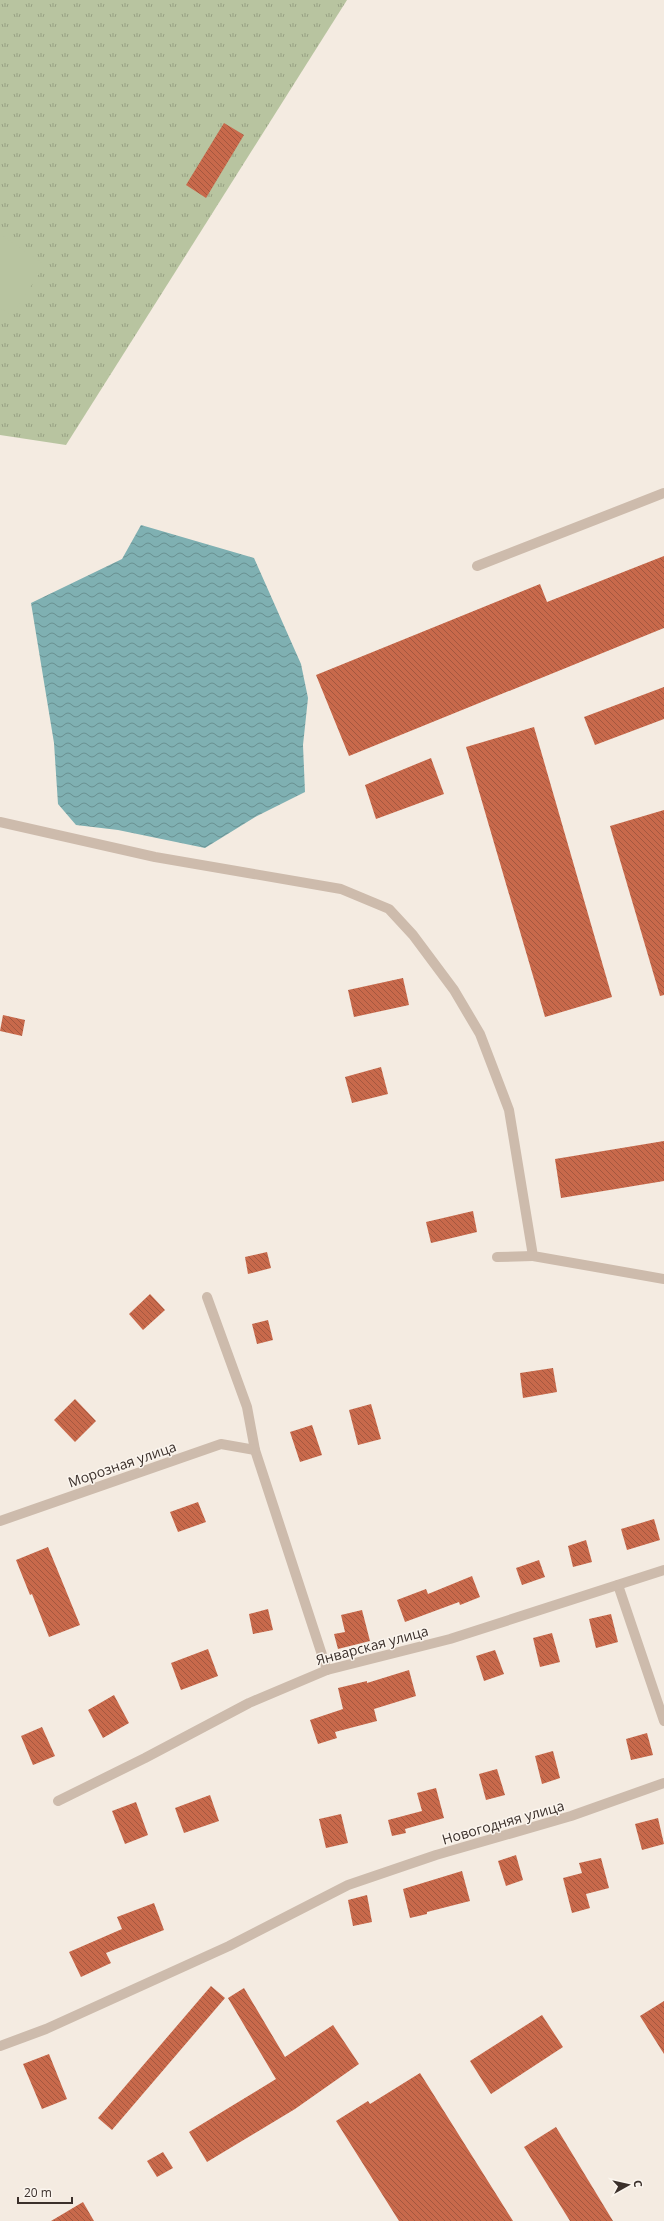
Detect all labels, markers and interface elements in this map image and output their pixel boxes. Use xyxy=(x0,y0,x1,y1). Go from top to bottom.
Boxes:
street label: Морозная улица xyxy=(65,1437,179,1491)
street label: Январская улица xyxy=(314,1621,430,1669)
street label: Новогодняя улица xyxy=(440,1795,566,1849)
north arrow xyxy=(608,2165,648,2205)
scale bar xyxy=(18,2179,72,2205)
text: С xyxy=(630,2179,646,2188)
text: 20 m xyxy=(24,2184,52,2201)

